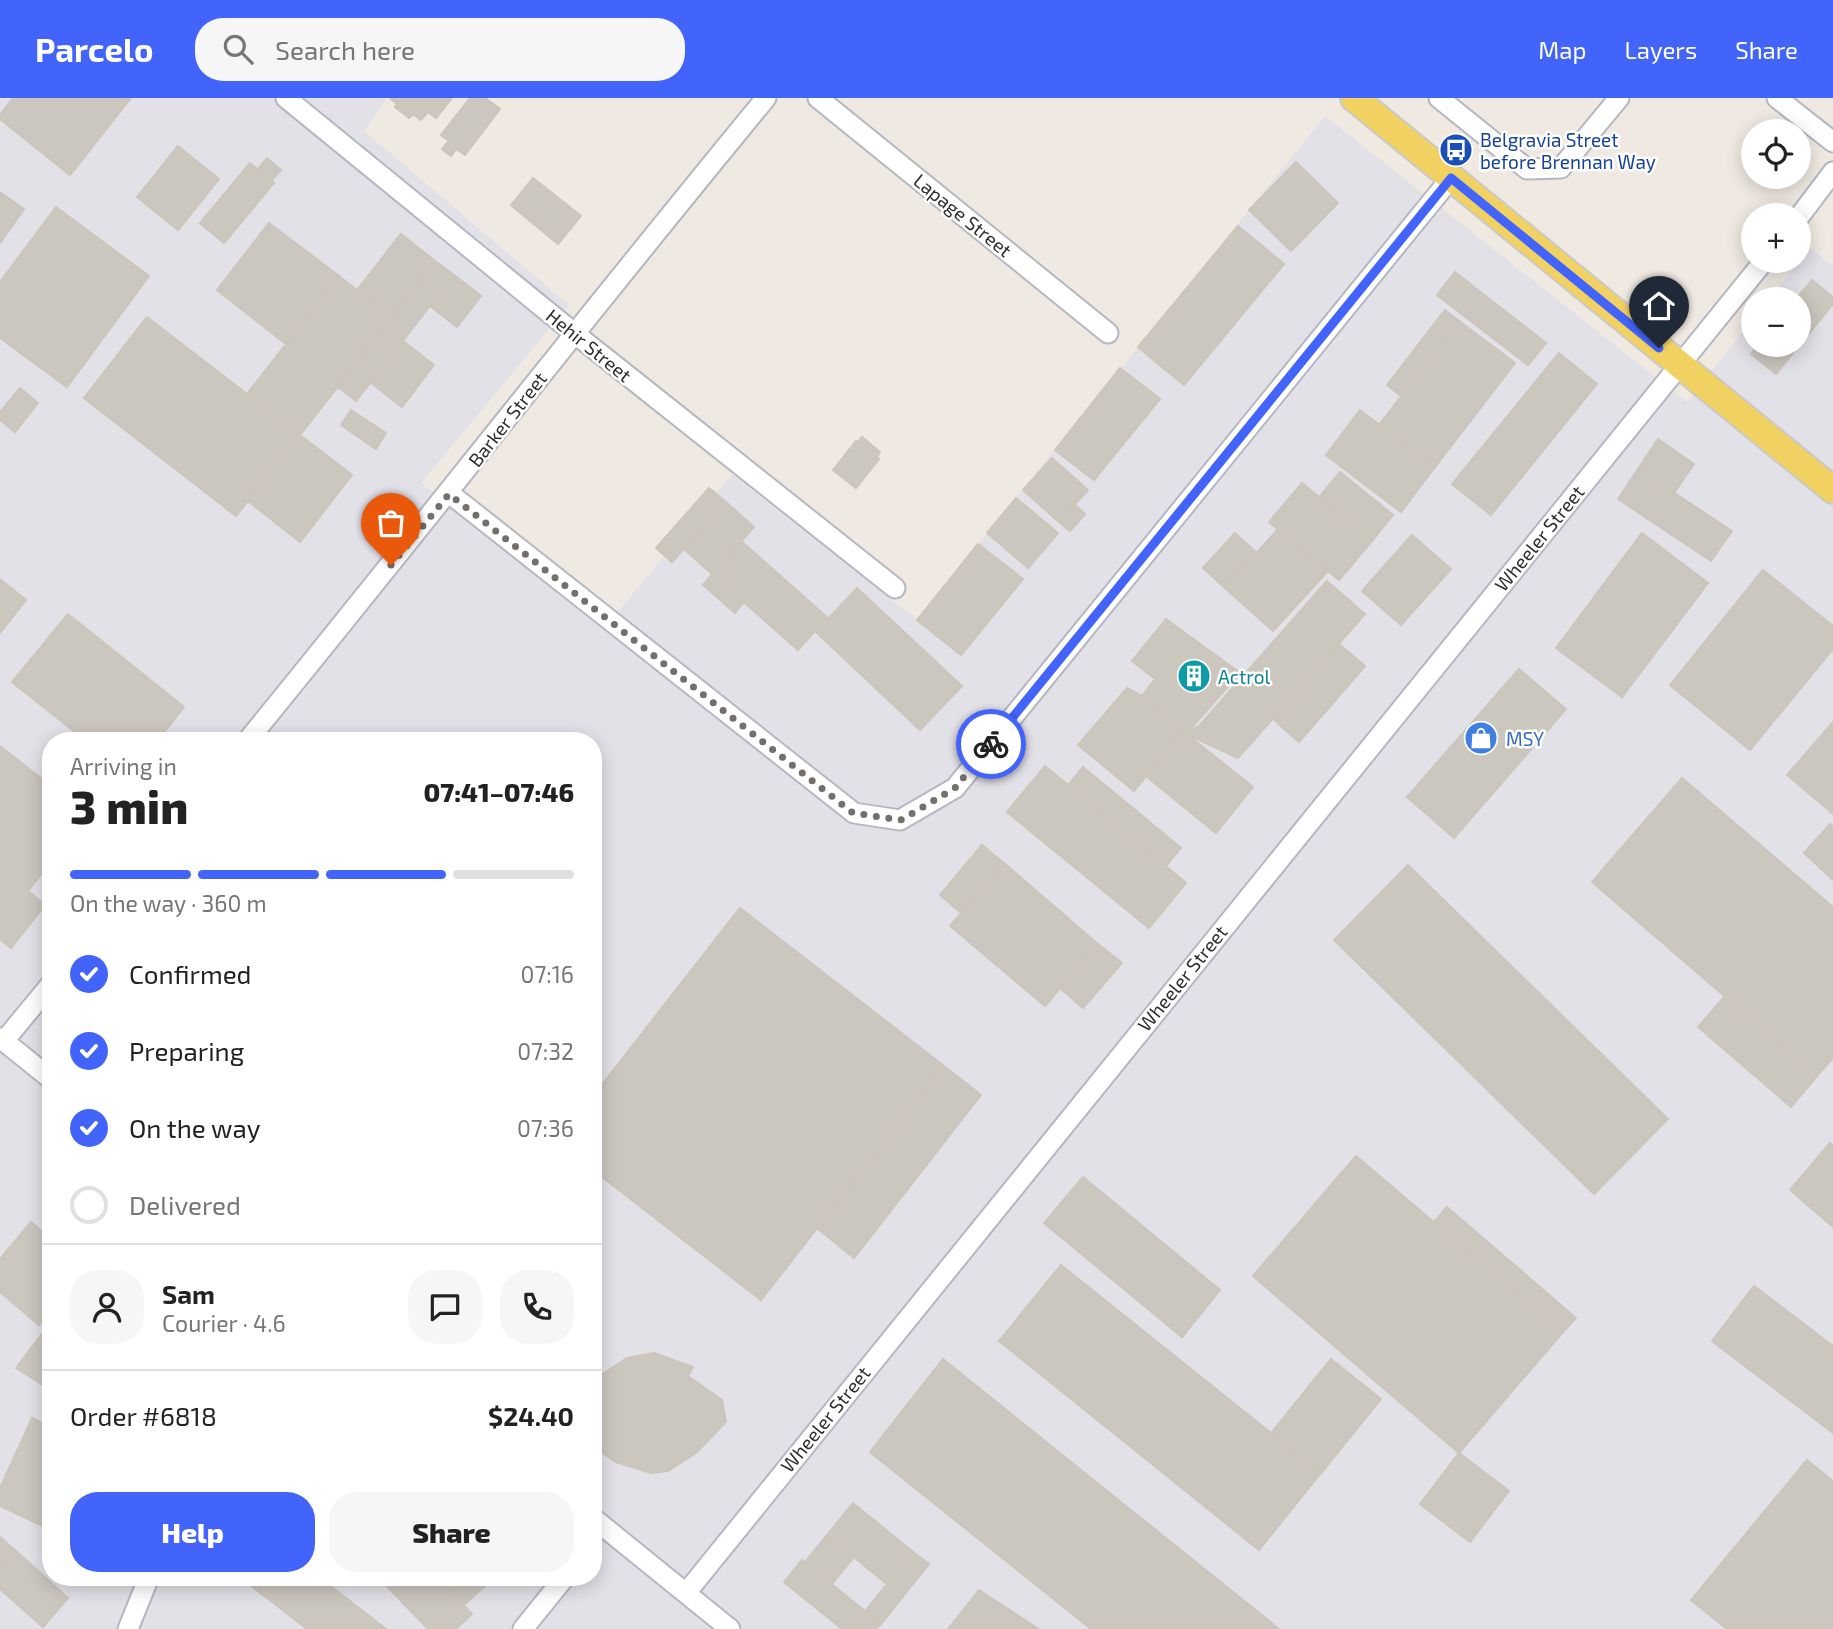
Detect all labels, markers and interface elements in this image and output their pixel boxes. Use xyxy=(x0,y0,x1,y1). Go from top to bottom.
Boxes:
search box xyxy=(195,18,685,81)
text: Parcelo xyxy=(35,29,153,69)
icon: search xyxy=(219,30,257,68)
text: Search here xyxy=(275,34,415,65)
text: Map xyxy=(1538,35,1586,64)
text: Layers xyxy=(1624,35,1697,64)
text: Share xyxy=(1735,35,1798,64)
map controls xyxy=(1741,119,1811,357)
button: locate xyxy=(1741,119,1811,189)
place label: Belgravia Street before Brennan Way xyxy=(1480,128,1656,173)
bus stop icon: Belgravia Street before Brennan Way xyxy=(1437,131,1475,169)
street label: Lapage Street xyxy=(909,168,1017,262)
button: + xyxy=(1741,203,1811,273)
pin xyxy=(1629,276,1689,348)
icon: home xyxy=(1640,287,1678,325)
button: − xyxy=(1741,287,1811,357)
street label: Hehir Street xyxy=(542,304,636,386)
street label: Barker Street xyxy=(463,367,551,471)
street label: Wheeler Street xyxy=(1489,480,1589,596)
pin xyxy=(361,493,421,565)
icon: bag xyxy=(372,504,410,542)
building icon: Actrol xyxy=(1175,657,1213,695)
place label: Actrol xyxy=(1218,665,1271,688)
courier xyxy=(956,709,1026,779)
shop icon: MSY xyxy=(1462,719,1500,757)
icon: bike xyxy=(972,725,1010,763)
place label: MSY xyxy=(1506,727,1544,750)
text: Arriving in xyxy=(70,752,177,780)
text: 07:41–07:46 xyxy=(423,776,574,807)
text: 3 min xyxy=(70,778,188,833)
text: On the way · 360 m xyxy=(70,889,267,917)
street label: Wheeler Street xyxy=(1132,920,1232,1036)
icon: check xyxy=(70,955,108,993)
text: Confirmed xyxy=(129,958,252,989)
text: 07:16 xyxy=(521,960,574,988)
icon: check xyxy=(70,1032,108,1070)
text: Preparing xyxy=(129,1035,244,1066)
text: 07:32 xyxy=(517,1037,574,1065)
icon: check xyxy=(70,1109,108,1147)
text: On the way xyxy=(129,1112,260,1143)
text: 07:36 xyxy=(517,1114,574,1142)
text: Delivered xyxy=(129,1189,241,1220)
button: person xyxy=(70,1270,144,1344)
button: chat xyxy=(408,1270,482,1344)
button: phone xyxy=(500,1270,574,1344)
text: Sam xyxy=(162,1278,215,1309)
text: Courier · 4.6 xyxy=(162,1309,286,1337)
street label: Wheeler Street xyxy=(775,1361,875,1477)
text: Order #6818 xyxy=(70,1400,217,1431)
text: $24.40 xyxy=(488,1400,574,1431)
button: Help xyxy=(70,1492,315,1572)
button: Share xyxy=(329,1492,574,1572)

